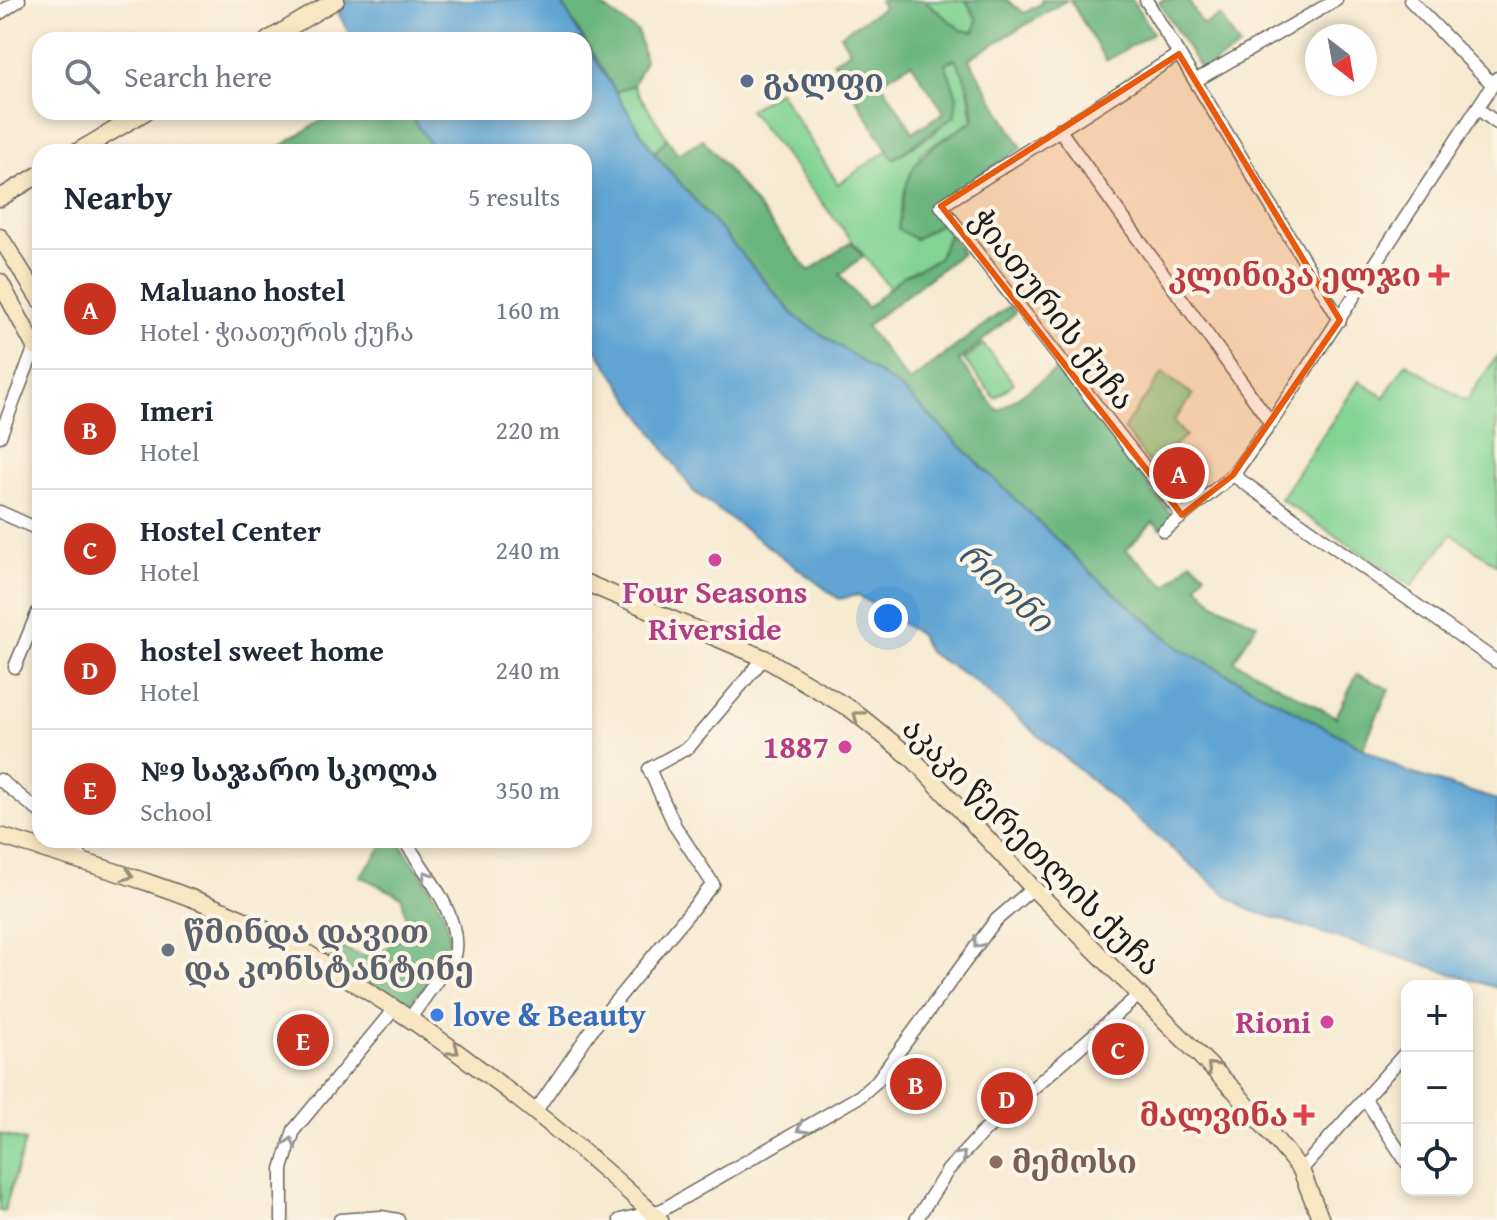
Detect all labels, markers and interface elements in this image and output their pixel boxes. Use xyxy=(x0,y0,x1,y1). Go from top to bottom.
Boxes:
north arrow xyxy=(1305,24,1377,96)
search box xyxy=(32,32,592,120)
icon: search xyxy=(60,54,104,98)
text: Search here xyxy=(124,54,272,98)
place label: გალფი xyxy=(763,57,884,104)
marker: გალფი xyxy=(738,72,756,90)
text: Nearby xyxy=(64,172,173,221)
text: 5 results xyxy=(468,177,560,216)
street label: ჭიათურის ქუჩა xyxy=(960,198,1147,420)
place label: კლინიკა ელჯი xyxy=(1168,251,1421,298)
marker: კლინიკა ელჯი xyxy=(1428,264,1450,286)
text: Maluano hostel xyxy=(140,268,345,312)
text: A xyxy=(82,290,98,329)
text: 160 m xyxy=(495,290,560,329)
text: Hotel · ჭიათურის ქუჩა xyxy=(140,312,414,351)
text: Imeri xyxy=(140,388,214,432)
text: B xyxy=(82,410,98,449)
text: 220 m xyxy=(495,410,560,449)
text: Hotel xyxy=(140,432,199,471)
pin: A xyxy=(1153,443,1205,503)
text: Hostel Center xyxy=(140,508,321,552)
text: C xyxy=(83,530,97,569)
text: 240 m xyxy=(495,530,560,569)
water label: რიონი xyxy=(948,530,1066,645)
marker: Four Seasons Riverside xyxy=(706,551,724,569)
text: Hotel xyxy=(140,552,199,591)
place label: Four Seasons Riverside xyxy=(623,568,807,652)
your location xyxy=(868,598,908,638)
text: hostel sweet home xyxy=(140,628,384,672)
text: D xyxy=(82,650,98,689)
text: 240 m xyxy=(495,650,560,689)
text: Hotel xyxy=(140,672,199,711)
street label: აკაკი წერეთლის ქუჩა xyxy=(892,705,1173,986)
one-way arrow xyxy=(852,711,867,725)
place label: 1887 xyxy=(763,723,829,770)
marker: 1887 xyxy=(836,738,854,756)
text: №9 საჯარო სკოლა xyxy=(140,748,438,792)
text: E xyxy=(83,770,97,809)
text: 350 m xyxy=(495,770,560,809)
text: School xyxy=(140,792,212,831)
one-way arrow xyxy=(120,866,134,882)
one-way arrow xyxy=(421,870,436,885)
place label: წმინდა დავით და კონსტანტინე xyxy=(184,908,474,992)
one-way arrow xyxy=(974,934,988,949)
marker: წმინდა დავით და კონსტანტინე xyxy=(159,941,177,959)
map controls xyxy=(1401,980,1473,1196)
button: + xyxy=(1401,980,1473,1052)
place label: love & Beauty xyxy=(453,991,647,1038)
place label: Rioni xyxy=(1235,998,1311,1045)
marker: love & Beauty xyxy=(428,1006,446,1024)
pin: E xyxy=(277,1010,329,1070)
marker: Rioni xyxy=(1318,1013,1336,1031)
pin: C xyxy=(1092,1019,1144,1079)
one-way arrow xyxy=(445,1040,460,1054)
button: − xyxy=(1401,1052,1473,1124)
pin: B xyxy=(890,1054,942,1114)
one-way arrow xyxy=(1207,1062,1221,1076)
pin: D xyxy=(981,1068,1033,1128)
place label: მალვინა xyxy=(1140,1091,1288,1138)
marker: მალვინა xyxy=(1295,1106,1313,1124)
one-way arrow xyxy=(796,1118,811,1134)
button: locate xyxy=(1401,1124,1473,1196)
one-way arrow xyxy=(281,1137,297,1151)
place label: მემოსი xyxy=(1012,1138,1137,1185)
one-way arrow xyxy=(951,1151,965,1166)
marker: მემოსი xyxy=(987,1153,1005,1171)

